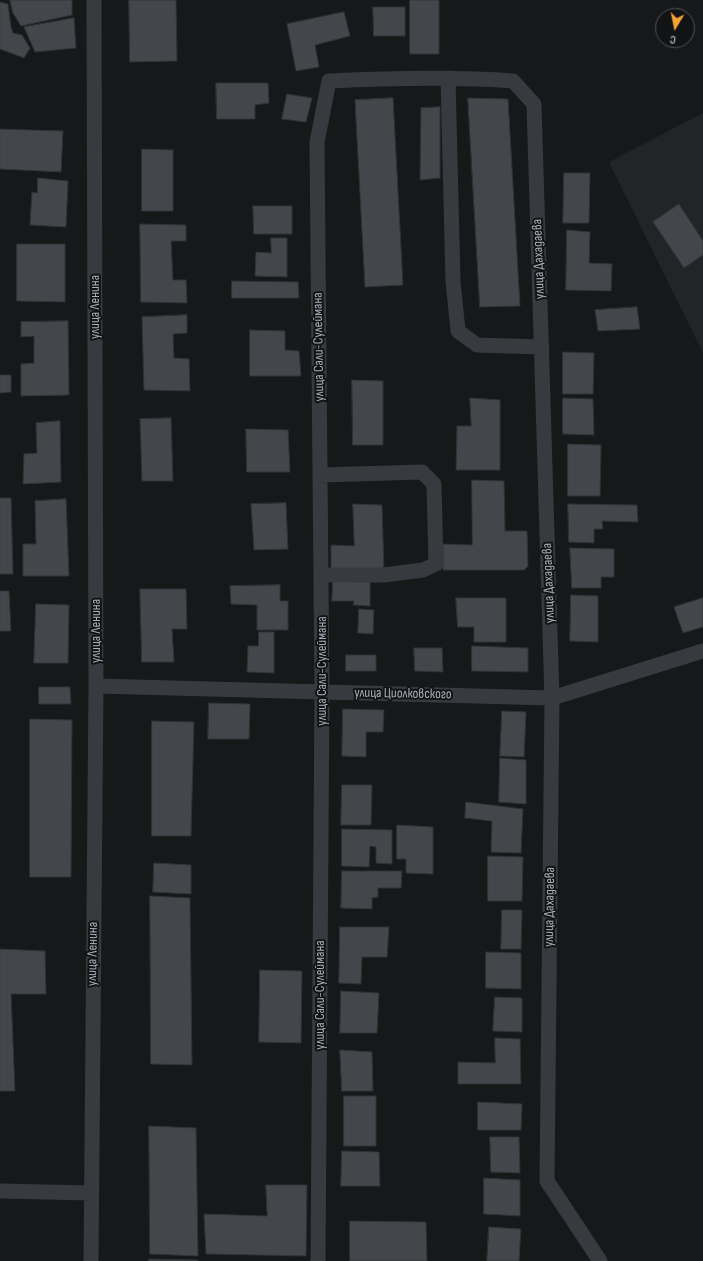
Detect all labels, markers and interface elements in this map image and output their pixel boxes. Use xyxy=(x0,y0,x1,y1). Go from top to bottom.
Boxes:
north arrow xyxy=(655,8,695,48)
text: С xyxy=(669,32,677,46)
street label: улица Дахадаева xyxy=(529,219,549,299)
street label: улица Ленина xyxy=(87,275,103,339)
street label: улица Сали-Сулеймана xyxy=(310,292,328,402)
street label: улица Дахадаева xyxy=(539,543,559,623)
street label: улица Ленина xyxy=(88,599,104,663)
street label: улица Сали-Сулеймана xyxy=(314,616,330,726)
street label: улица Циолковского xyxy=(354,685,452,703)
street label: улица Дахадаева xyxy=(541,867,559,947)
street label: улица Ленина xyxy=(84,922,102,986)
street label: улица Сали-Сулеймана xyxy=(312,940,328,1050)

